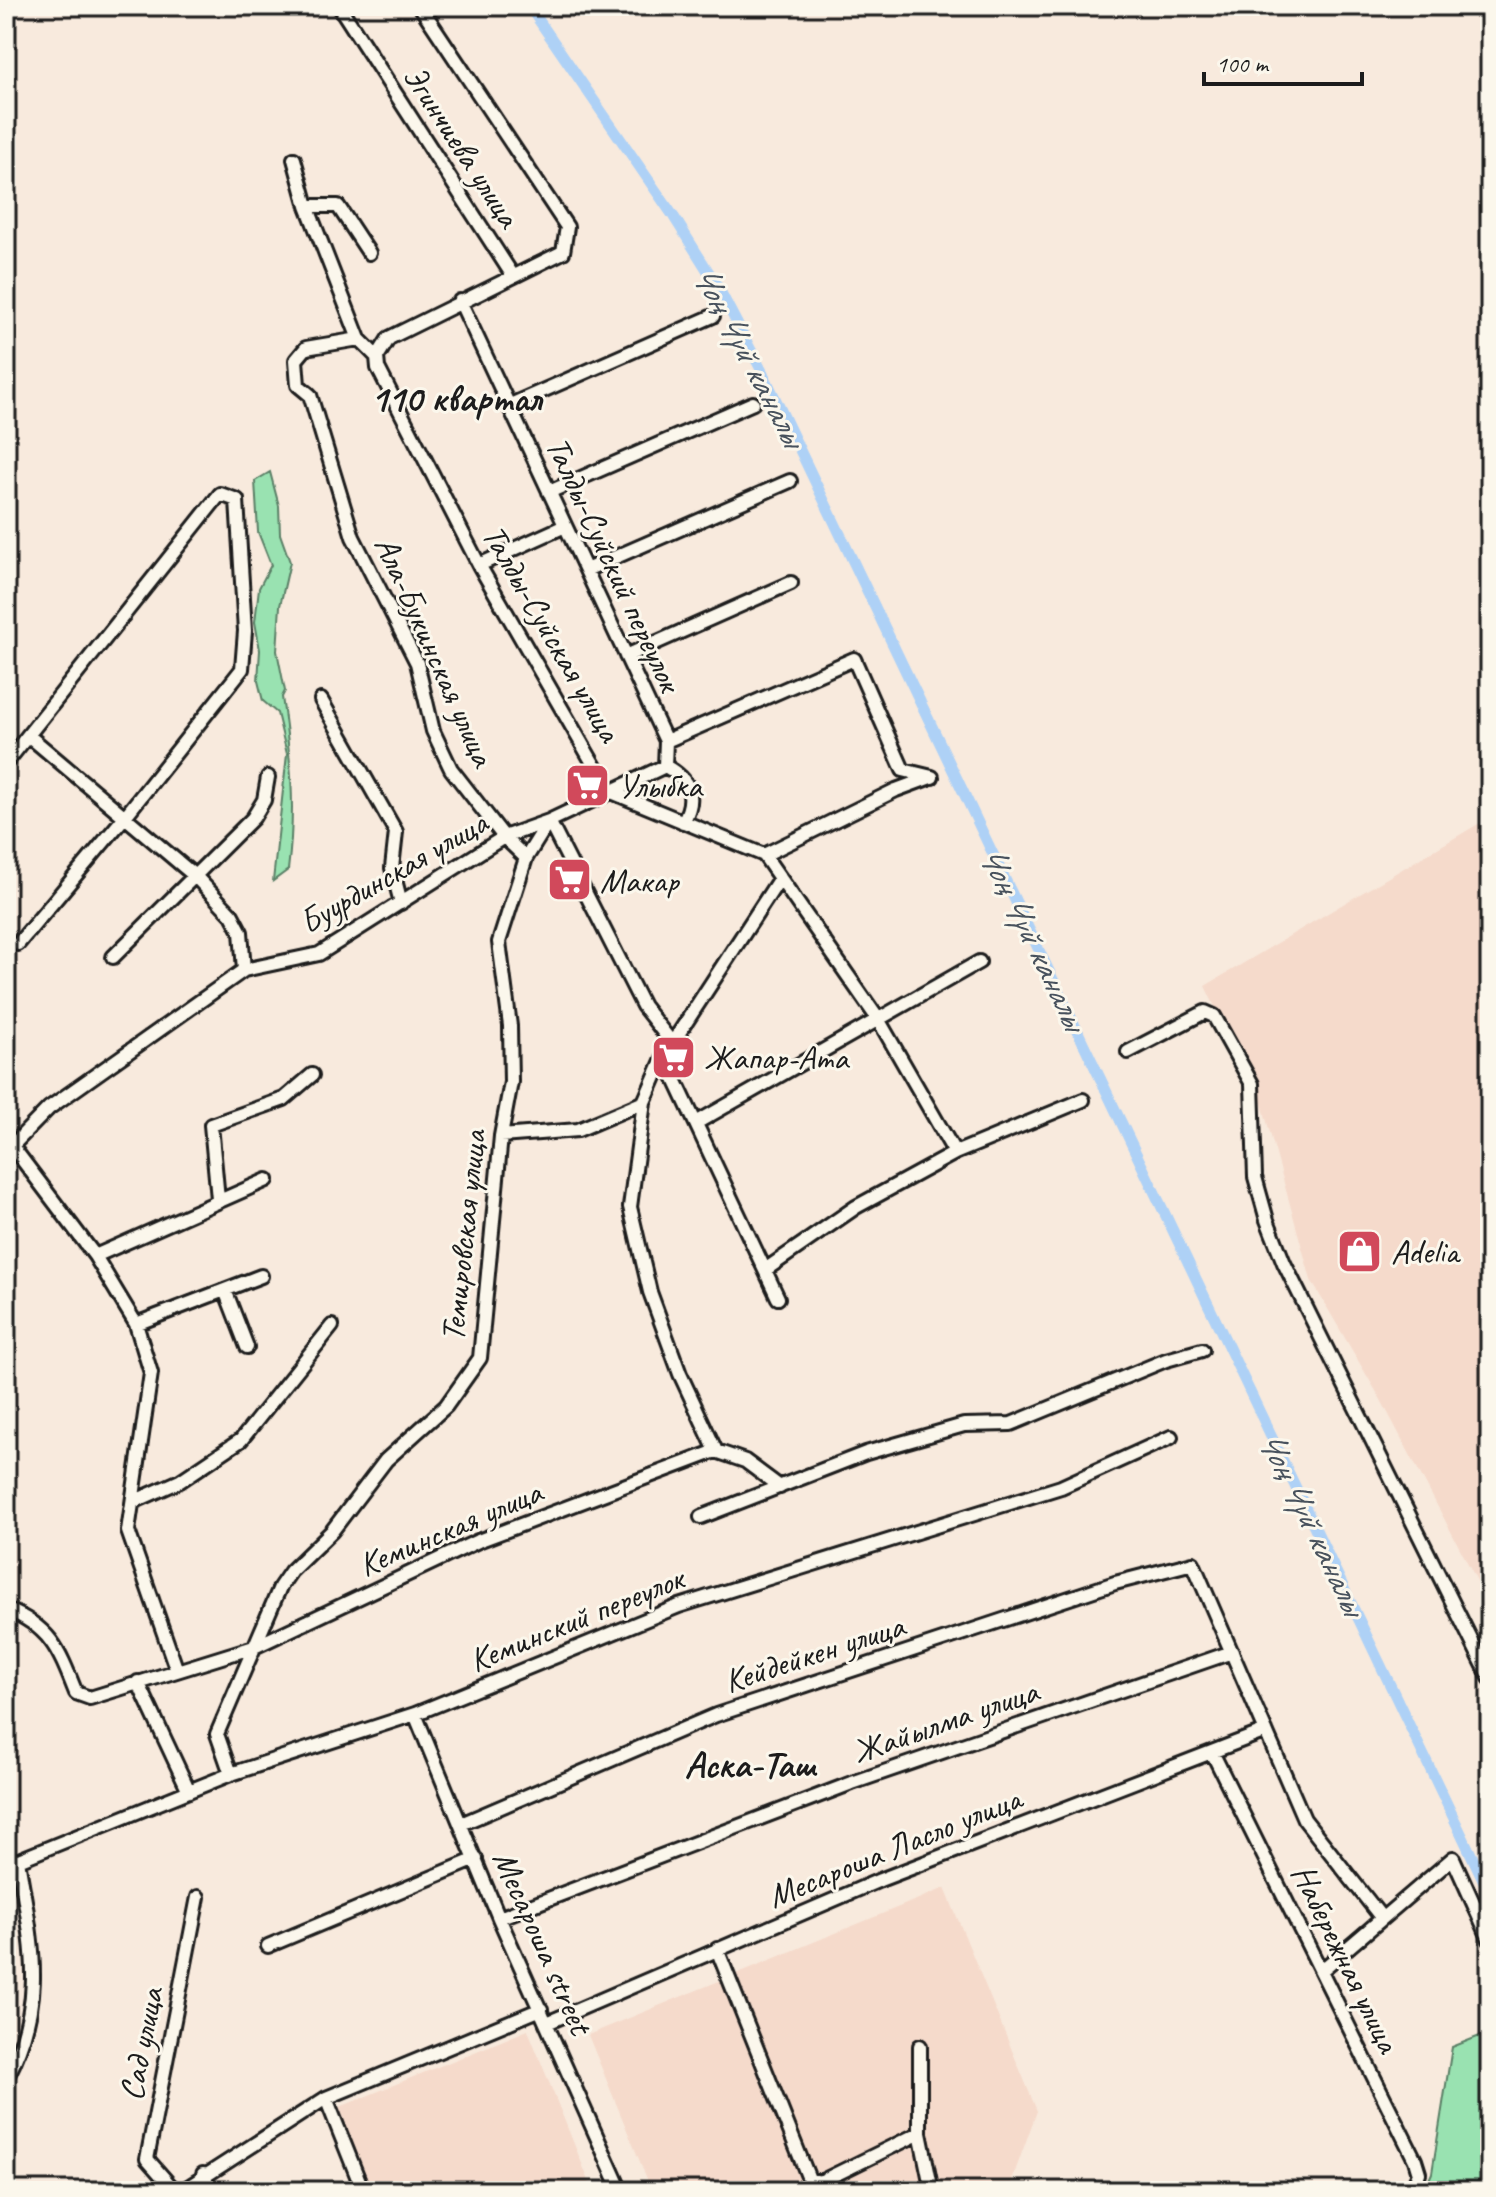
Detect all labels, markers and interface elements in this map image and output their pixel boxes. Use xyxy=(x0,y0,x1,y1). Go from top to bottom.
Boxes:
scale bar xyxy=(1204,36,1362,86)
text: 100 m xyxy=(1216,49,1270,79)
street label: Эгинчиева улица xyxy=(394,57,532,237)
water label: Чоң Чүй каналы xyxy=(682,256,819,459)
district label: 110 квартал xyxy=(370,375,543,422)
street label: Талды-Суйский переулок xyxy=(536,430,693,701)
street label: Талды-Суйская улица xyxy=(473,517,633,751)
street label: Ала-Букинская улица xyxy=(365,529,506,775)
supermarket icon: Улыбка xyxy=(563,761,611,809)
place label: Улыбка xyxy=(618,764,704,807)
street label: Буурдинская улица xyxy=(291,800,497,943)
water label: Чоң Чүй каналы xyxy=(969,837,1100,1042)
supermarket icon: Макар xyxy=(545,856,593,904)
place label: Макар xyxy=(600,859,681,902)
supermarket icon: Жапар-Ата xyxy=(649,1033,697,1081)
place label: Жапар-Ата xyxy=(704,1036,850,1079)
street label: Темировская улица xyxy=(431,1126,496,1344)
shop icon: Adelia xyxy=(1336,1227,1384,1275)
place label: Adelia xyxy=(1391,1230,1462,1273)
water label: Чоң Чүй каналы xyxy=(1248,1422,1379,1627)
street label: Кеминская улица xyxy=(352,1469,550,1586)
street label: Кеминский переулок xyxy=(463,1555,693,1681)
street label: Кейдейкен улица xyxy=(719,1603,911,1702)
street label: Жайылма улица xyxy=(846,1668,1046,1773)
district label: Аска-Таш xyxy=(685,1741,818,1788)
street label: Месароша Ласло улица xyxy=(761,1775,1030,1917)
street label: Месароша street xyxy=(483,1844,604,2044)
street label: Набережная улица xyxy=(1282,1857,1411,2061)
street label: Сад улица xyxy=(109,1982,173,2104)

